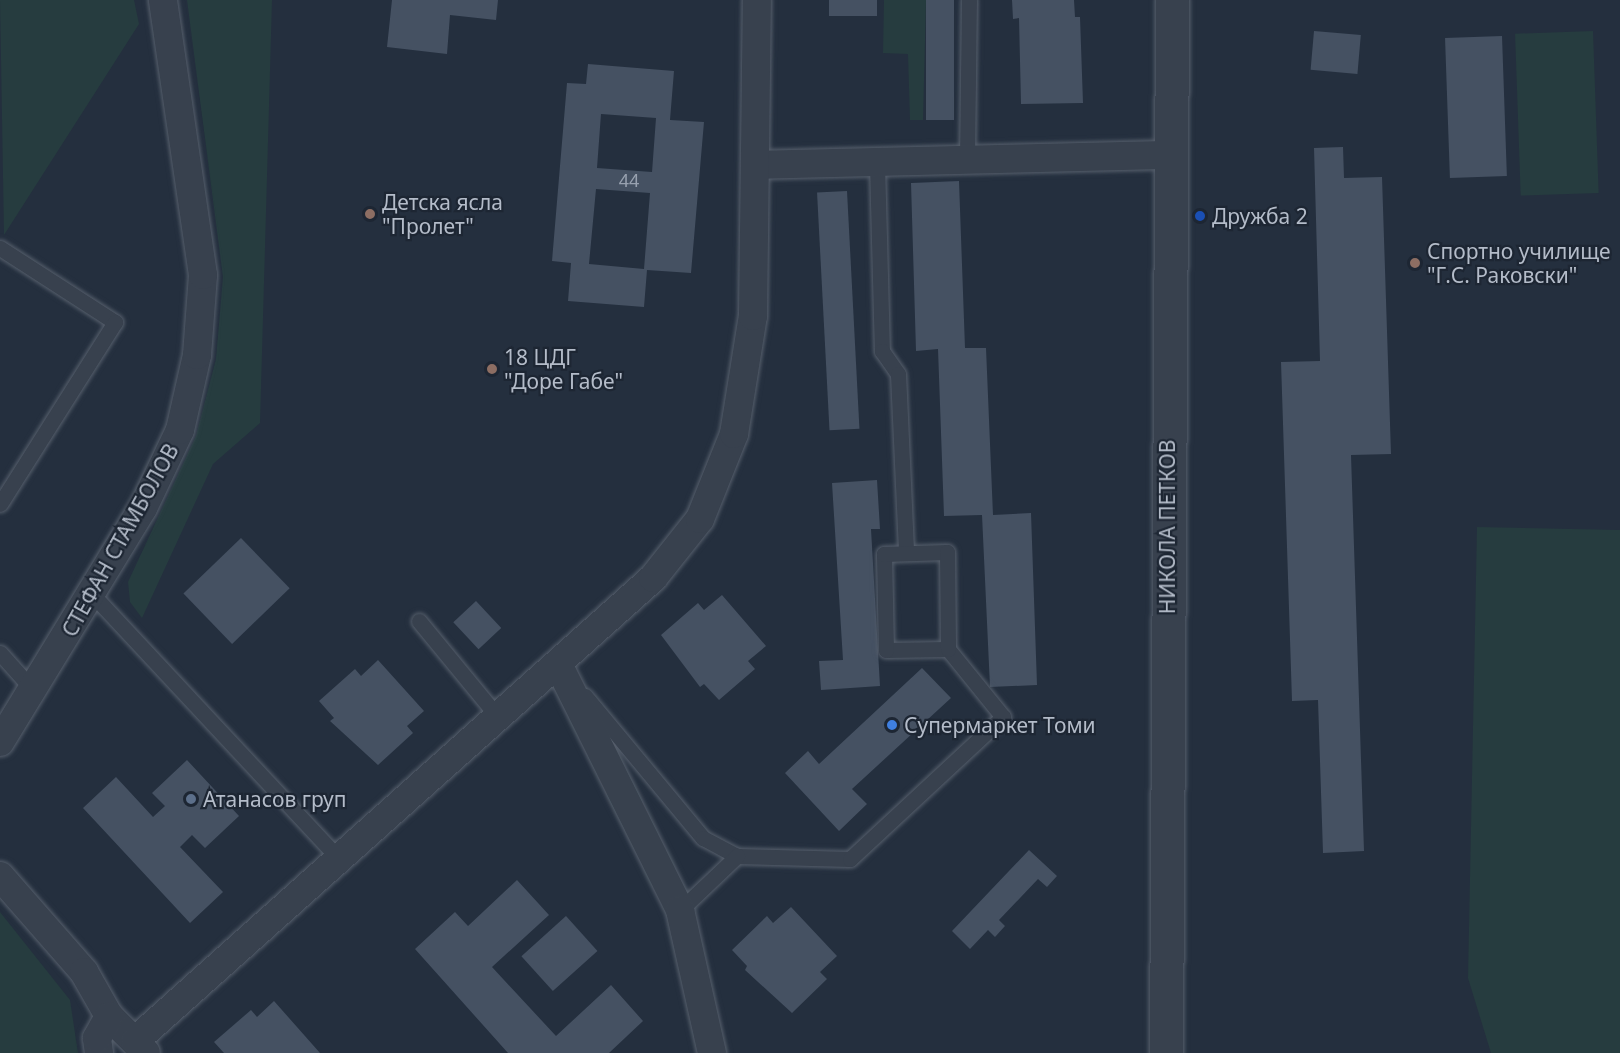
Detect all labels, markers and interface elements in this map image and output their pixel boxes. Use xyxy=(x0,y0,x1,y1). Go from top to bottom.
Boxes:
house number: 44 xyxy=(619,169,639,191)
place label: Детска ясла "Пролет" xyxy=(382,189,503,239)
place label: Дружба 2 xyxy=(1212,203,1308,229)
marker: Детска ясла "Пролет" xyxy=(363,207,377,221)
marker: Дружба 2 xyxy=(1193,209,1207,223)
place label: Спортно училище "Г.С. Раковски" xyxy=(1427,238,1611,288)
marker: Спортно училище "Г.С. Раковски" xyxy=(1408,256,1422,270)
place label: 18 ЦДГ "Доре Габе" xyxy=(504,344,623,394)
marker: 18 ЦДГ "Доре Габе" xyxy=(485,362,499,376)
street label: СТЕФАН СТАМБОЛОВ xyxy=(56,439,184,641)
street label: НИКОЛА ПЕТКОВ xyxy=(1154,440,1180,614)
place label: Супермаркет Томи xyxy=(904,712,1096,738)
marker: Супермаркет Томи xyxy=(885,718,899,732)
place label: Атанасов груп xyxy=(203,786,346,812)
marker: Атанасов груп xyxy=(184,792,198,806)

